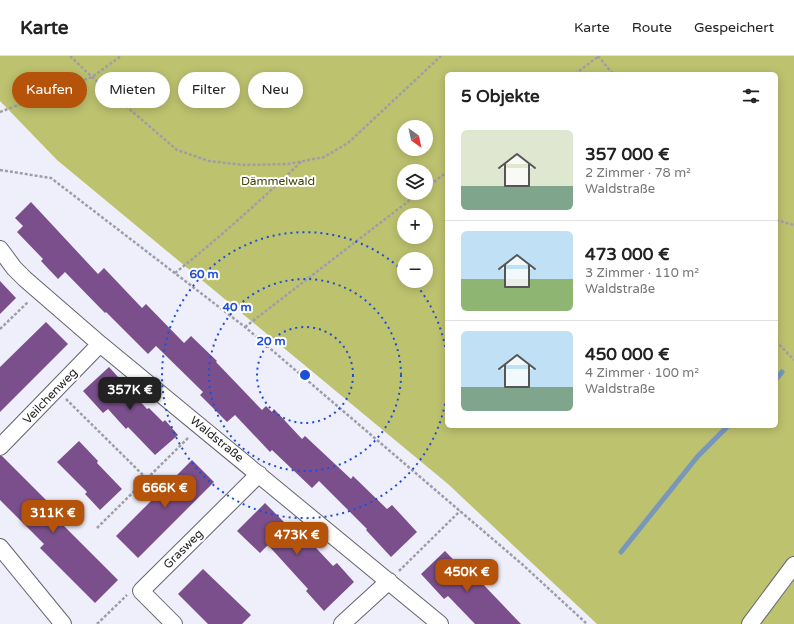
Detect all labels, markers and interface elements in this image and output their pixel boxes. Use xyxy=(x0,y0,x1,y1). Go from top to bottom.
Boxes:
text: Karte xyxy=(20,17,69,39)
text: Karte xyxy=(574,19,610,36)
text: Route xyxy=(632,19,672,36)
text: Gespeichert xyxy=(694,19,774,36)
chip: Kaufen xyxy=(12,72,87,108)
chip: Mieten xyxy=(95,72,170,108)
chip: Filter xyxy=(178,72,240,108)
chip: Neu xyxy=(248,72,303,108)
icon: filters xyxy=(740,85,762,107)
text: 5 Objekte xyxy=(461,86,540,107)
north arrow xyxy=(397,120,433,156)
map controls xyxy=(397,120,433,288)
text: 357 000 € xyxy=(585,144,670,165)
icon: home xyxy=(493,146,541,194)
button: layers xyxy=(397,164,433,200)
text: 2 Zimmer · 78 m² xyxy=(585,165,691,181)
park label: Dämmelwald xyxy=(241,174,315,188)
text: Waldstraße xyxy=(585,181,655,197)
button: + xyxy=(397,208,433,244)
text: 473 000 € xyxy=(585,244,670,265)
icon: home xyxy=(493,247,541,295)
button: − xyxy=(397,252,433,288)
text: 3 Zimmer · 110 m² xyxy=(585,265,699,281)
text: 60 m xyxy=(189,267,219,281)
text: Waldstraße xyxy=(585,281,655,297)
text: 40 m xyxy=(222,300,252,314)
text: 20 m xyxy=(256,334,286,348)
text: 450 000 € xyxy=(585,344,670,365)
icon: home xyxy=(493,347,541,395)
street label: Veilchenweg xyxy=(20,365,80,427)
text: 4 Zimmer · 100 m² xyxy=(585,365,699,381)
centre of rings xyxy=(298,368,312,382)
pin: 357K € xyxy=(97,377,163,411)
text: Waldstraße xyxy=(585,381,655,397)
text: 357K € xyxy=(107,382,153,398)
street label: Waldstraße xyxy=(187,413,247,465)
pin: 666K € xyxy=(132,475,198,509)
text: 666K € xyxy=(142,480,188,496)
pin: 311K € xyxy=(20,500,86,534)
text: 311K € xyxy=(30,505,76,521)
pin: 473K € xyxy=(264,522,330,556)
street label: Grasweg xyxy=(160,526,206,572)
text: 473K € xyxy=(274,527,320,543)
pin: 450K € xyxy=(434,559,500,593)
text: 450K € xyxy=(444,564,490,580)

